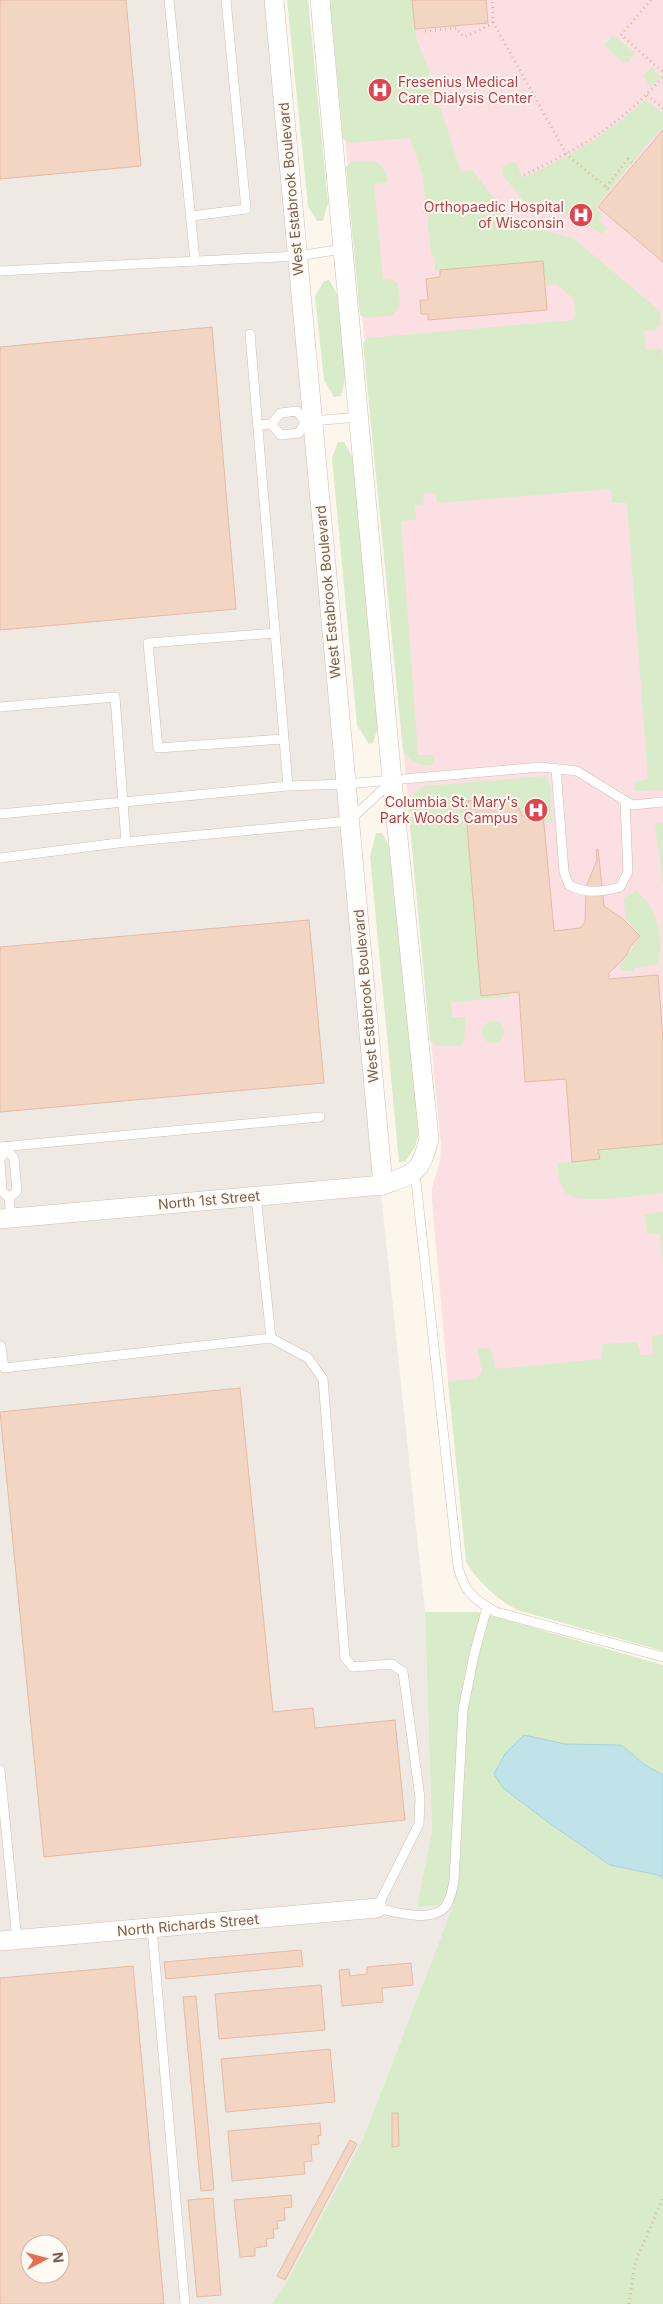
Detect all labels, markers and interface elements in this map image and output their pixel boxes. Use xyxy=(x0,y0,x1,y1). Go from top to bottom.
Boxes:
place label: Fresenius Medical Care Dialysis Center xyxy=(398,73,533,106)
hospital icon: Fresenius Medical Care Dialysis Center xyxy=(367,77,393,103)
street label: West Estabrook Boulevard xyxy=(274,102,307,276)
place label: Orthopaedic Hospital of Wisconsin xyxy=(424,198,564,231)
hospital icon: Orthopaedic Hospital of Wisconsin xyxy=(568,202,594,228)
street label: West Estabrook Boulevard xyxy=(311,505,344,679)
place label: Columbia St. Mary's Park Woods Campus xyxy=(380,793,518,826)
hospital icon: Columbia St. Mary's Park Woods Campus xyxy=(523,797,549,823)
street label: West Estabrook Boulevard xyxy=(349,909,382,1083)
street label: North 1st Street xyxy=(157,1187,261,1212)
street label: North Richards Street xyxy=(116,1910,260,1939)
north arrow xyxy=(20,2234,70,2284)
text: N xyxy=(49,2251,67,2264)

